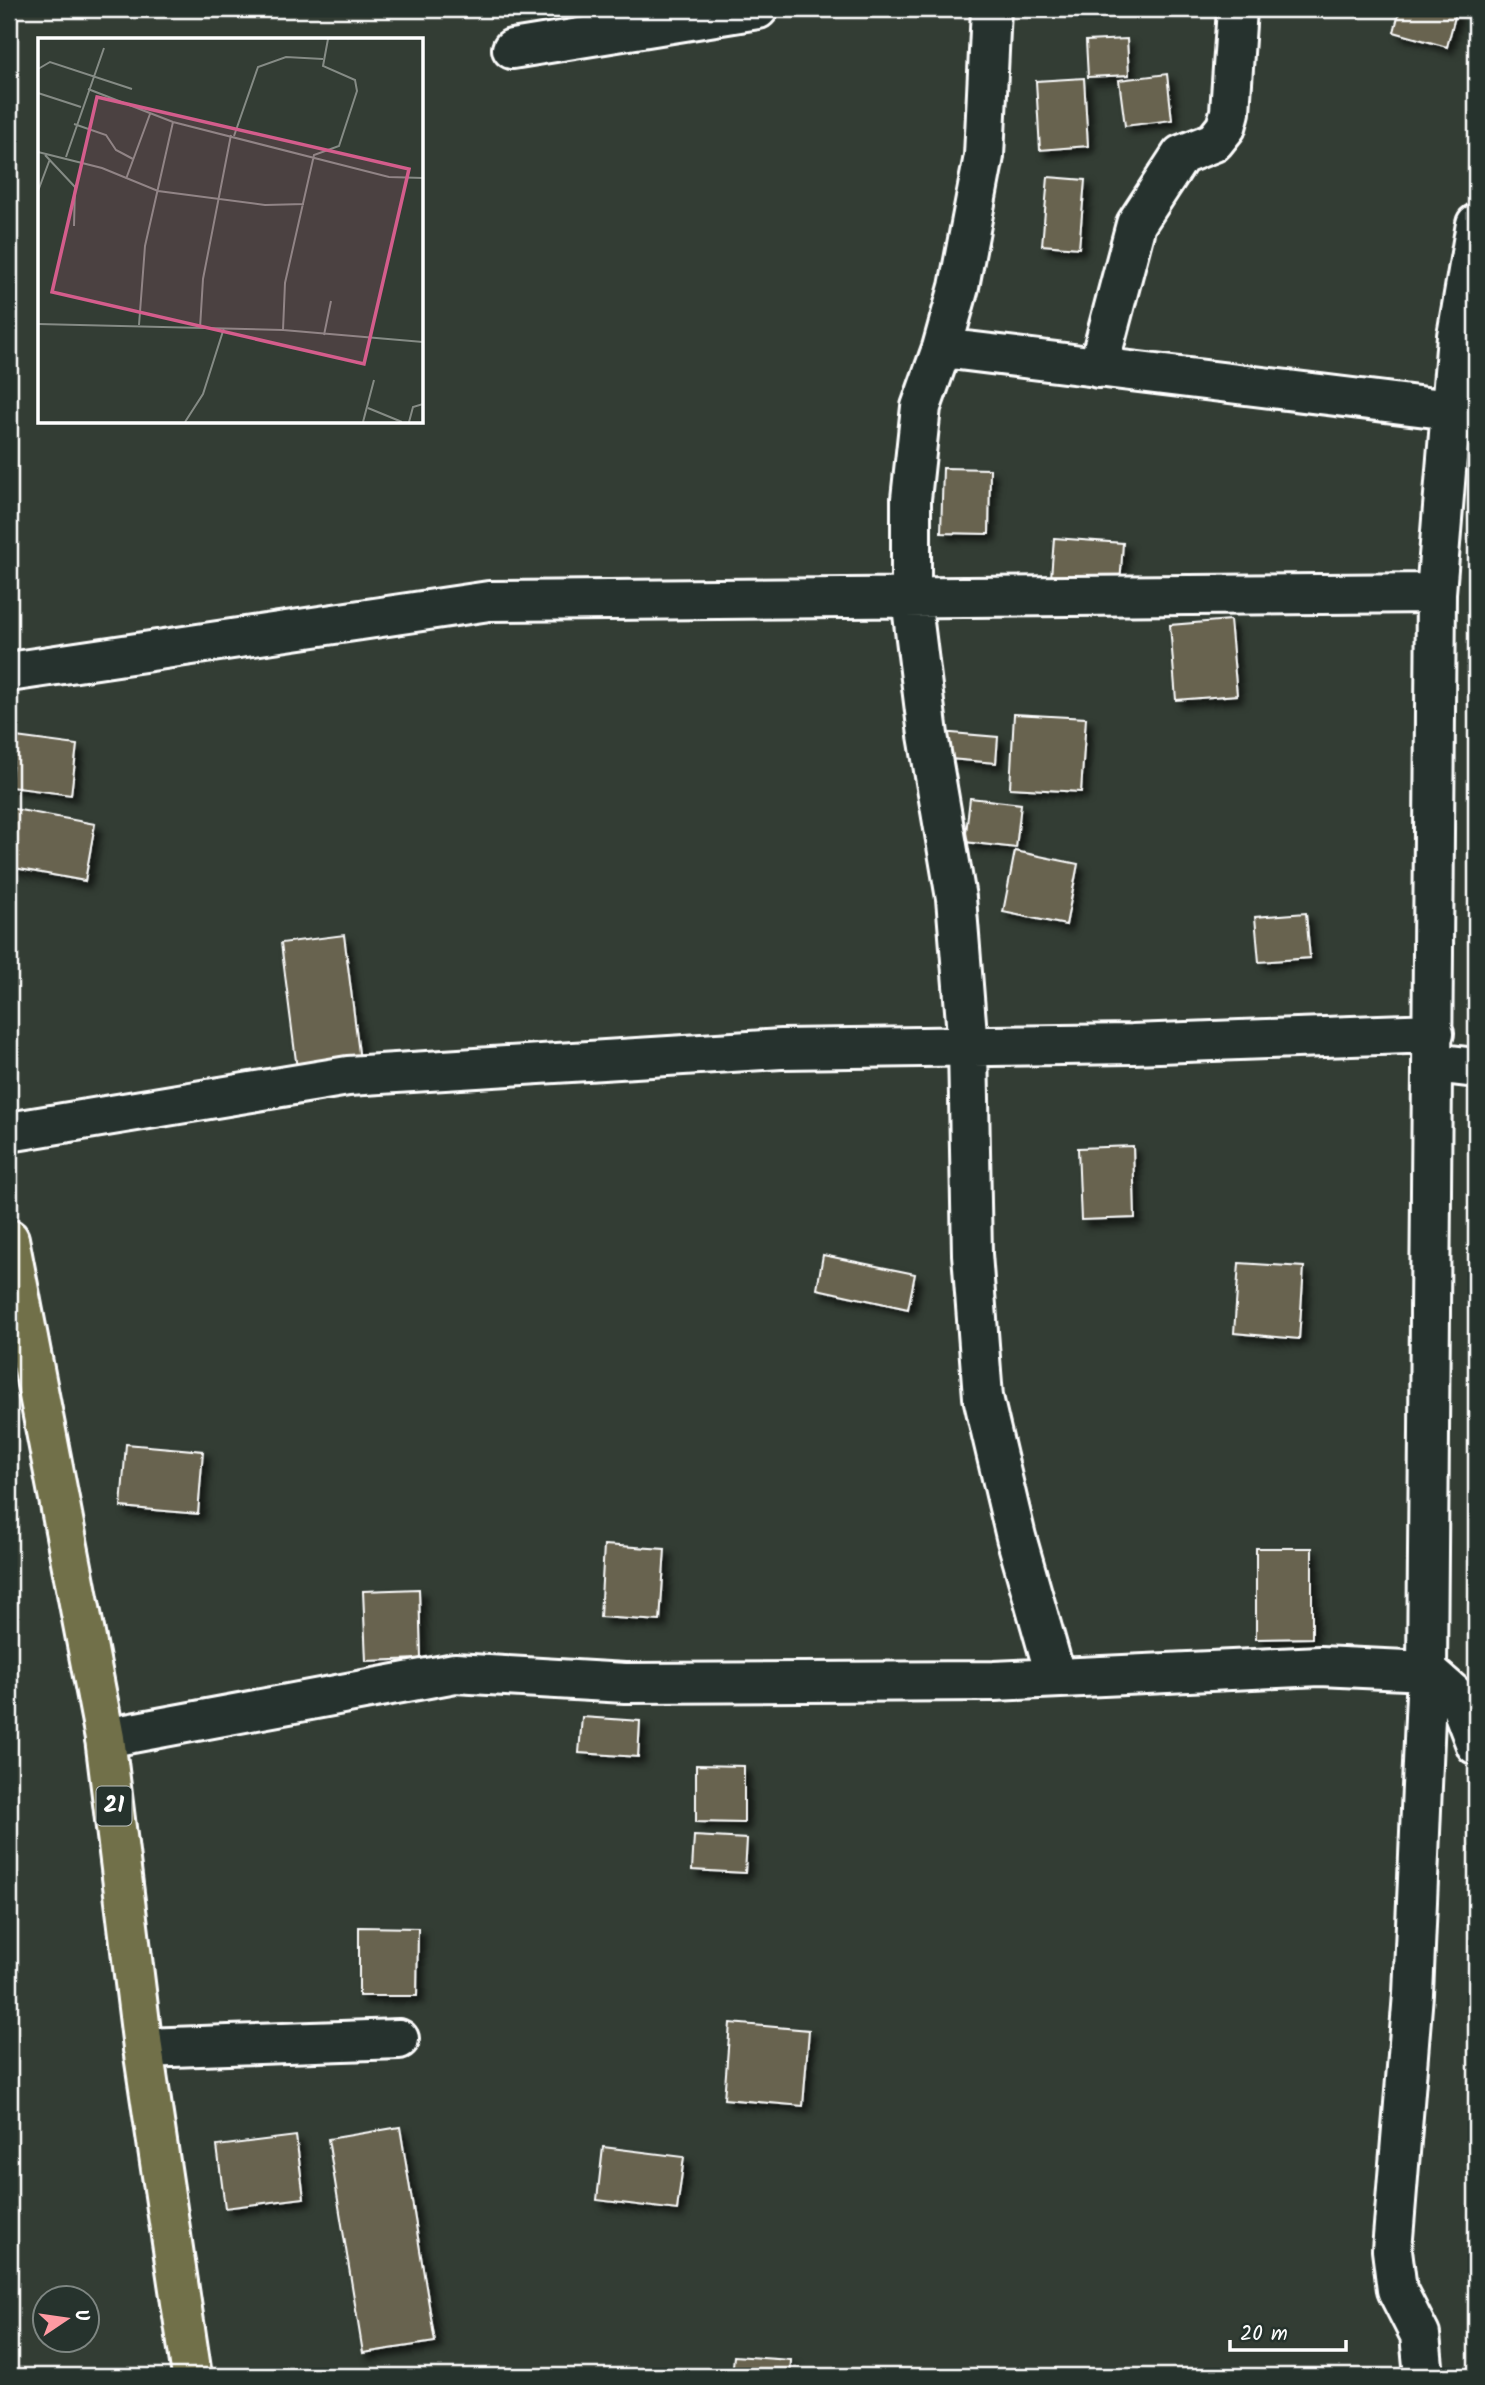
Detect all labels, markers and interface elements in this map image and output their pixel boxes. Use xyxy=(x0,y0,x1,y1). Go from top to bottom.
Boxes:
inset map xyxy=(38,38,424,424)
road number: 21 xyxy=(96,1786,132,1826)
north arrow xyxy=(32,2284,102,2354)
text: U xyxy=(65,2307,97,2325)
scale bar xyxy=(1230,2308,1345,2352)
text: 20 m xyxy=(1240,2318,1288,2351)

